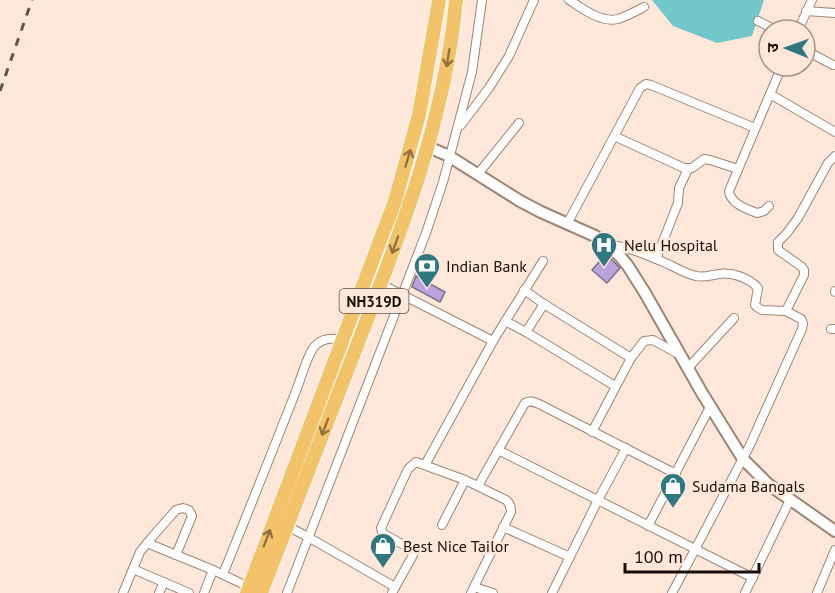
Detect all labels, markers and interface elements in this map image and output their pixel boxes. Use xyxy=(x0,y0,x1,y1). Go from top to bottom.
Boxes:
north arrow xyxy=(757,18,817,78)
text: उ xyxy=(762,42,782,53)
one-way arrow xyxy=(442,48,453,67)
one-way arrow xyxy=(403,149,414,168)
hospital icon: Nelu Hospital xyxy=(589,230,619,268)
one-way arrow xyxy=(389,235,400,254)
place label: Nelu Hospital xyxy=(624,235,718,255)
bank icon: Indian Bank xyxy=(412,251,442,289)
place label: Indian Bank xyxy=(446,256,527,276)
road number: NH319D xyxy=(340,289,409,313)
one-way arrow xyxy=(319,417,330,436)
shop icon: Sudama Bangals xyxy=(658,471,688,509)
place label: Sudama Bangals xyxy=(692,476,805,496)
one-way arrow xyxy=(262,529,273,548)
shop icon: Best Nice Tailor xyxy=(368,531,398,569)
place label: Best Nice Tailor xyxy=(403,536,509,556)
scale bar xyxy=(625,536,758,574)
text: 100 m xyxy=(634,545,683,568)

